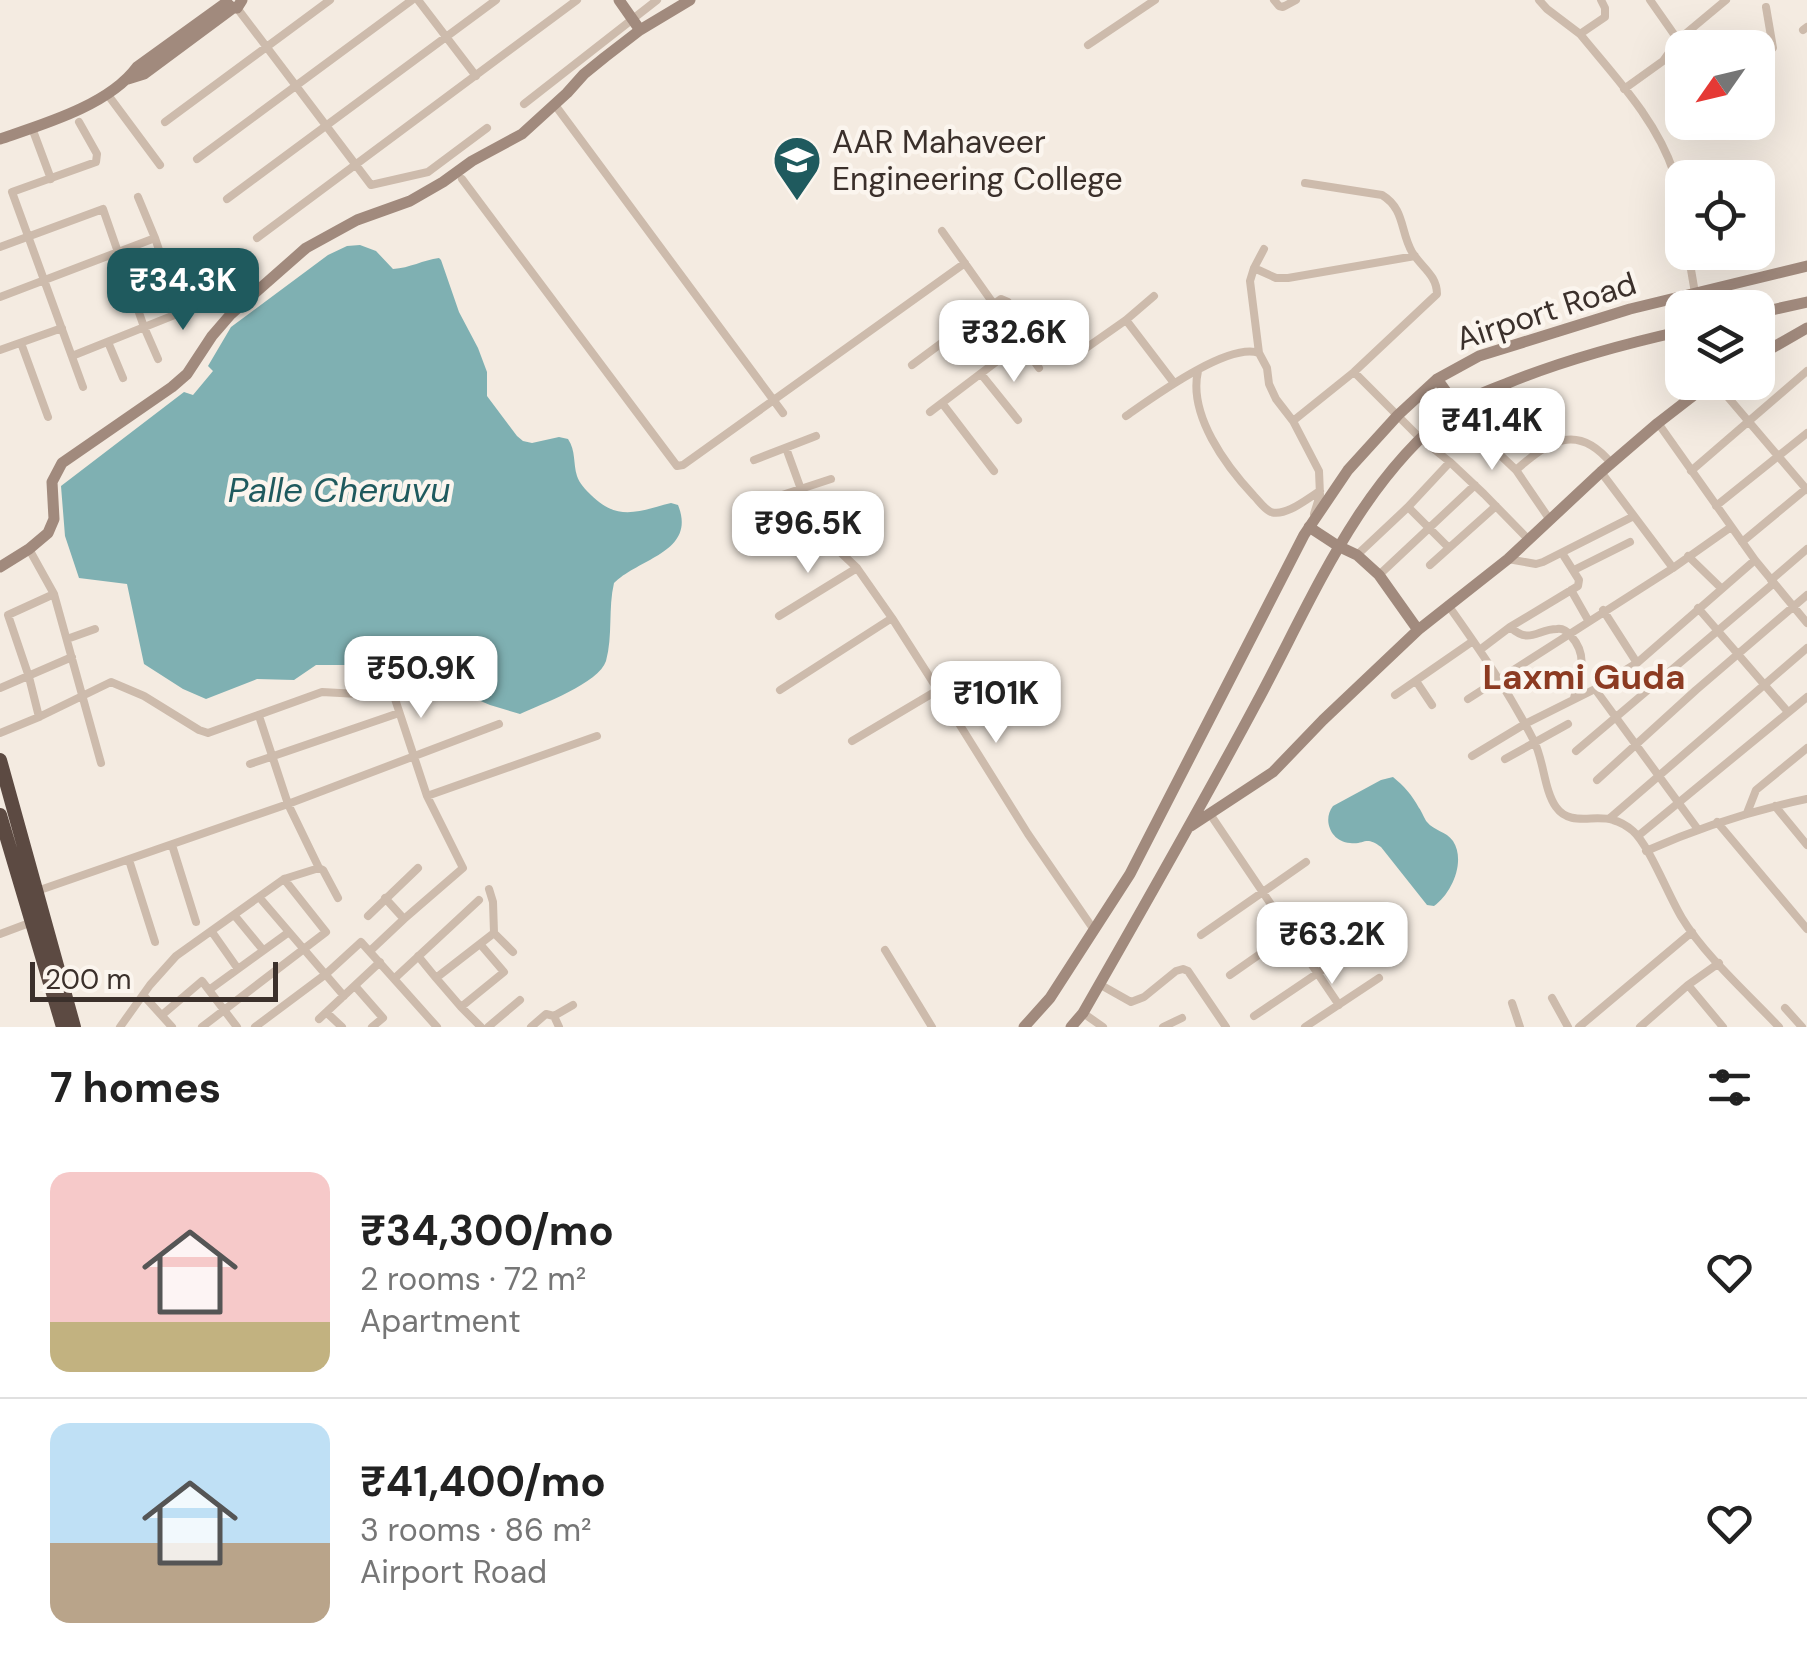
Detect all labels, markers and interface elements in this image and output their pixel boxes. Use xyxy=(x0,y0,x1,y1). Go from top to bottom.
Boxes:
north arrow xyxy=(1665,30,1775,140)
map controls xyxy=(1665,30,1775,400)
place label: AAR Mahaveer Engineering College xyxy=(832,121,1123,200)
school or university icon: AAR Mahaveer Engineering College xyxy=(771,134,823,202)
button: locate xyxy=(1665,160,1775,270)
pin: ₹34.3K xyxy=(102,248,264,333)
text: ₹34.3K xyxy=(129,259,237,301)
street label: Airport Road xyxy=(1451,262,1641,360)
button: layers xyxy=(1665,290,1775,400)
pin: ₹32.6K xyxy=(933,300,1095,385)
text: ₹32.6K xyxy=(961,311,1067,353)
pin: ₹41.4K xyxy=(1411,388,1573,473)
text: ₹41.4K xyxy=(1441,399,1543,441)
water label: Palle Cheruvu xyxy=(228,467,450,513)
pin: ₹96.5K xyxy=(727,491,889,576)
text: ₹96.5K xyxy=(754,502,862,544)
pin: ₹50.9K xyxy=(340,636,502,721)
text: ₹50.9K xyxy=(366,647,476,689)
district label: Laxmi Guda xyxy=(1482,654,1686,700)
pin: ₹101K xyxy=(926,661,1066,746)
text: ₹101K xyxy=(953,672,1039,714)
pin: ₹63.2K xyxy=(1251,902,1413,987)
text: ₹63.2K xyxy=(1279,913,1385,955)
scale bar xyxy=(30,957,278,1001)
text: 200 m xyxy=(45,961,132,998)
text: 7 homes xyxy=(50,1060,221,1115)
icon: filters xyxy=(1702,1060,1757,1115)
text: ₹34,300/mo xyxy=(360,1203,614,1258)
icon: home xyxy=(130,1212,250,1332)
icon: heart xyxy=(1702,1245,1757,1300)
text: 2 rooms · 72 m² xyxy=(360,1258,586,1300)
text: Apartment xyxy=(360,1300,521,1342)
text: ₹41,400/mo xyxy=(360,1454,606,1509)
icon: home xyxy=(130,1463,250,1583)
icon: heart xyxy=(1702,1496,1757,1551)
text: 3 rooms · 86 m² xyxy=(360,1509,592,1551)
text: Airport Road xyxy=(360,1551,547,1593)

